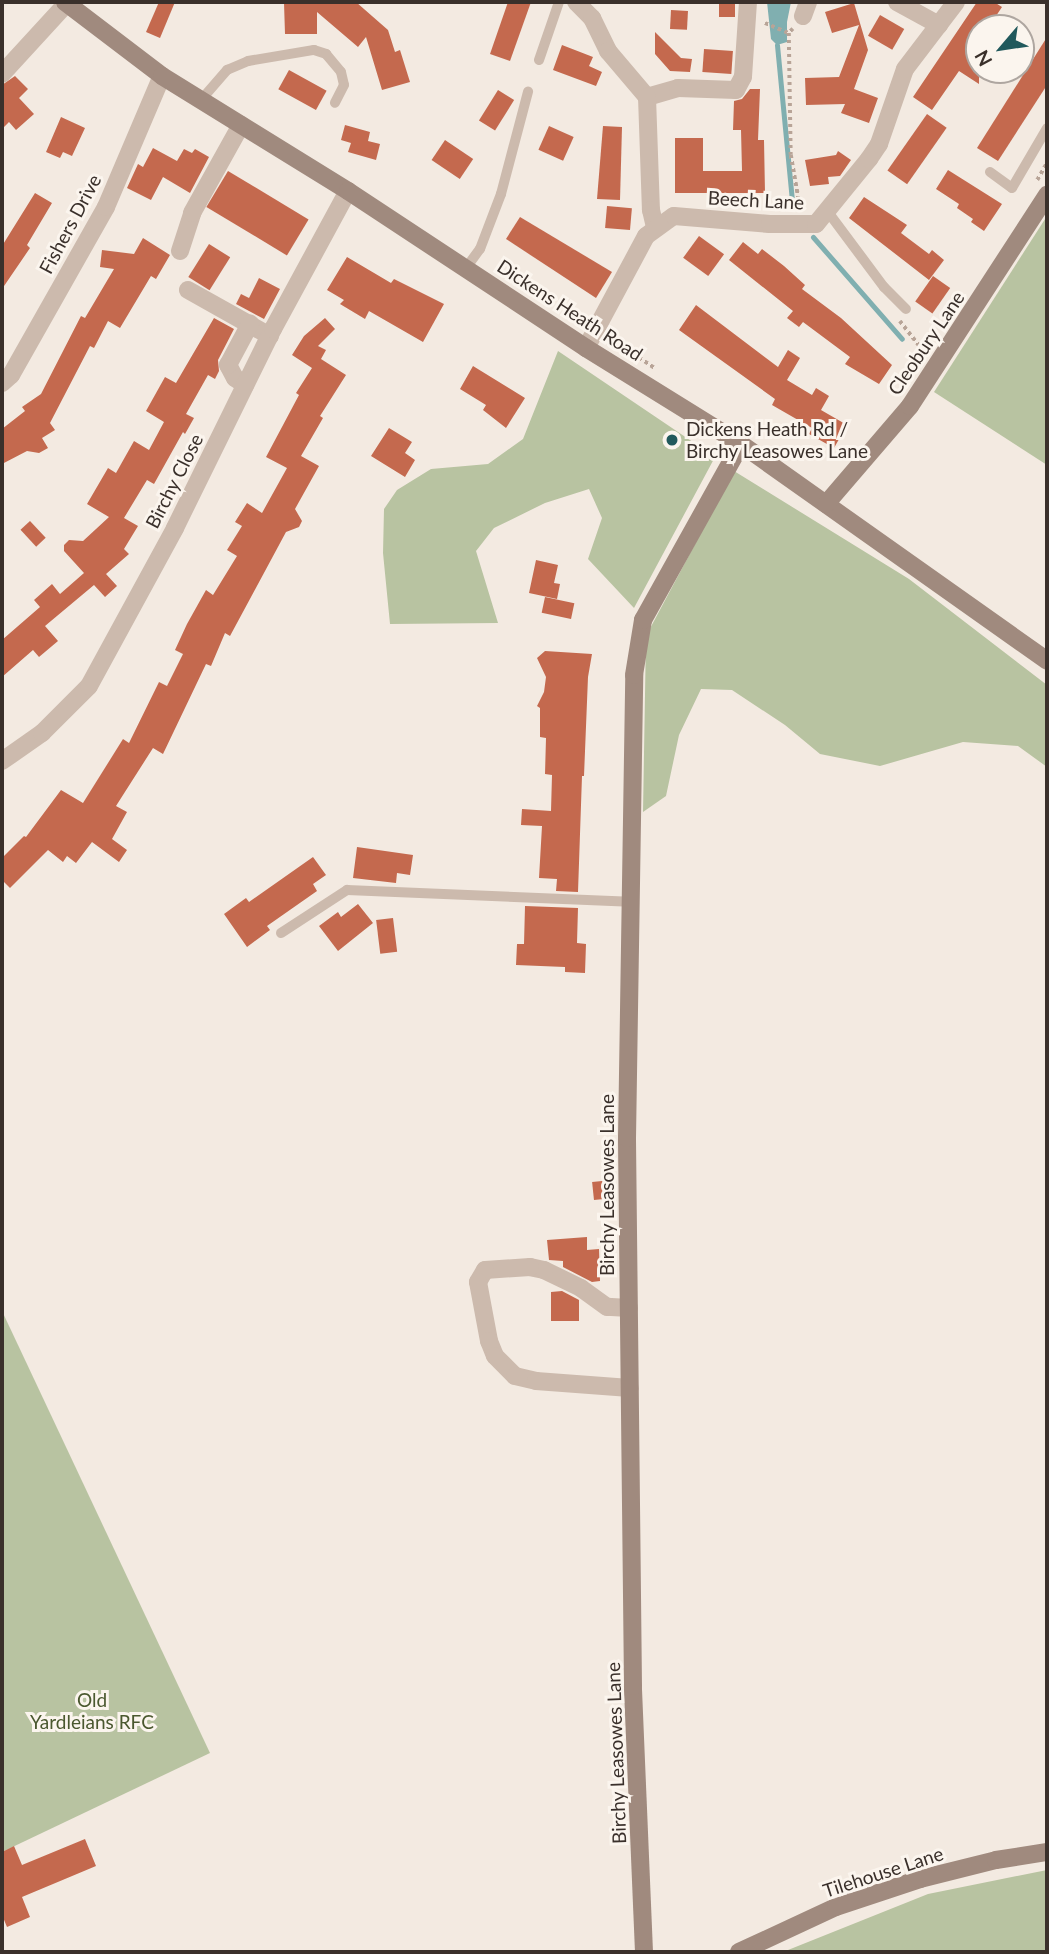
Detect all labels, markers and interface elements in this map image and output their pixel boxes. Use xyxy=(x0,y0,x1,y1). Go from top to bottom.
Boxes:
north arrow xyxy=(965,14,1035,84)
text: N xyxy=(969,46,997,70)
street label: Fishers Drive xyxy=(34,170,106,278)
street label: Beech Lane xyxy=(707,186,805,214)
street label: Dickens Heath Road xyxy=(493,254,647,366)
street label: Cleobury Lane xyxy=(883,287,969,399)
place label: Dickens Heath Rd / Birchy Leasowes Lane xyxy=(686,418,868,462)
street label: Birchy Close xyxy=(140,430,208,532)
marker: Dickens Heath Rd / Birchy Leasowes Lane xyxy=(664,432,680,448)
street label: Birchy Leasowes Lane xyxy=(596,1094,618,1276)
street label: Birchy Leasowes Lane xyxy=(601,1661,631,1845)
park label: Old Yardleians RFC xyxy=(30,1689,154,1733)
street label: Tilehouse Lane xyxy=(820,1842,946,1902)

